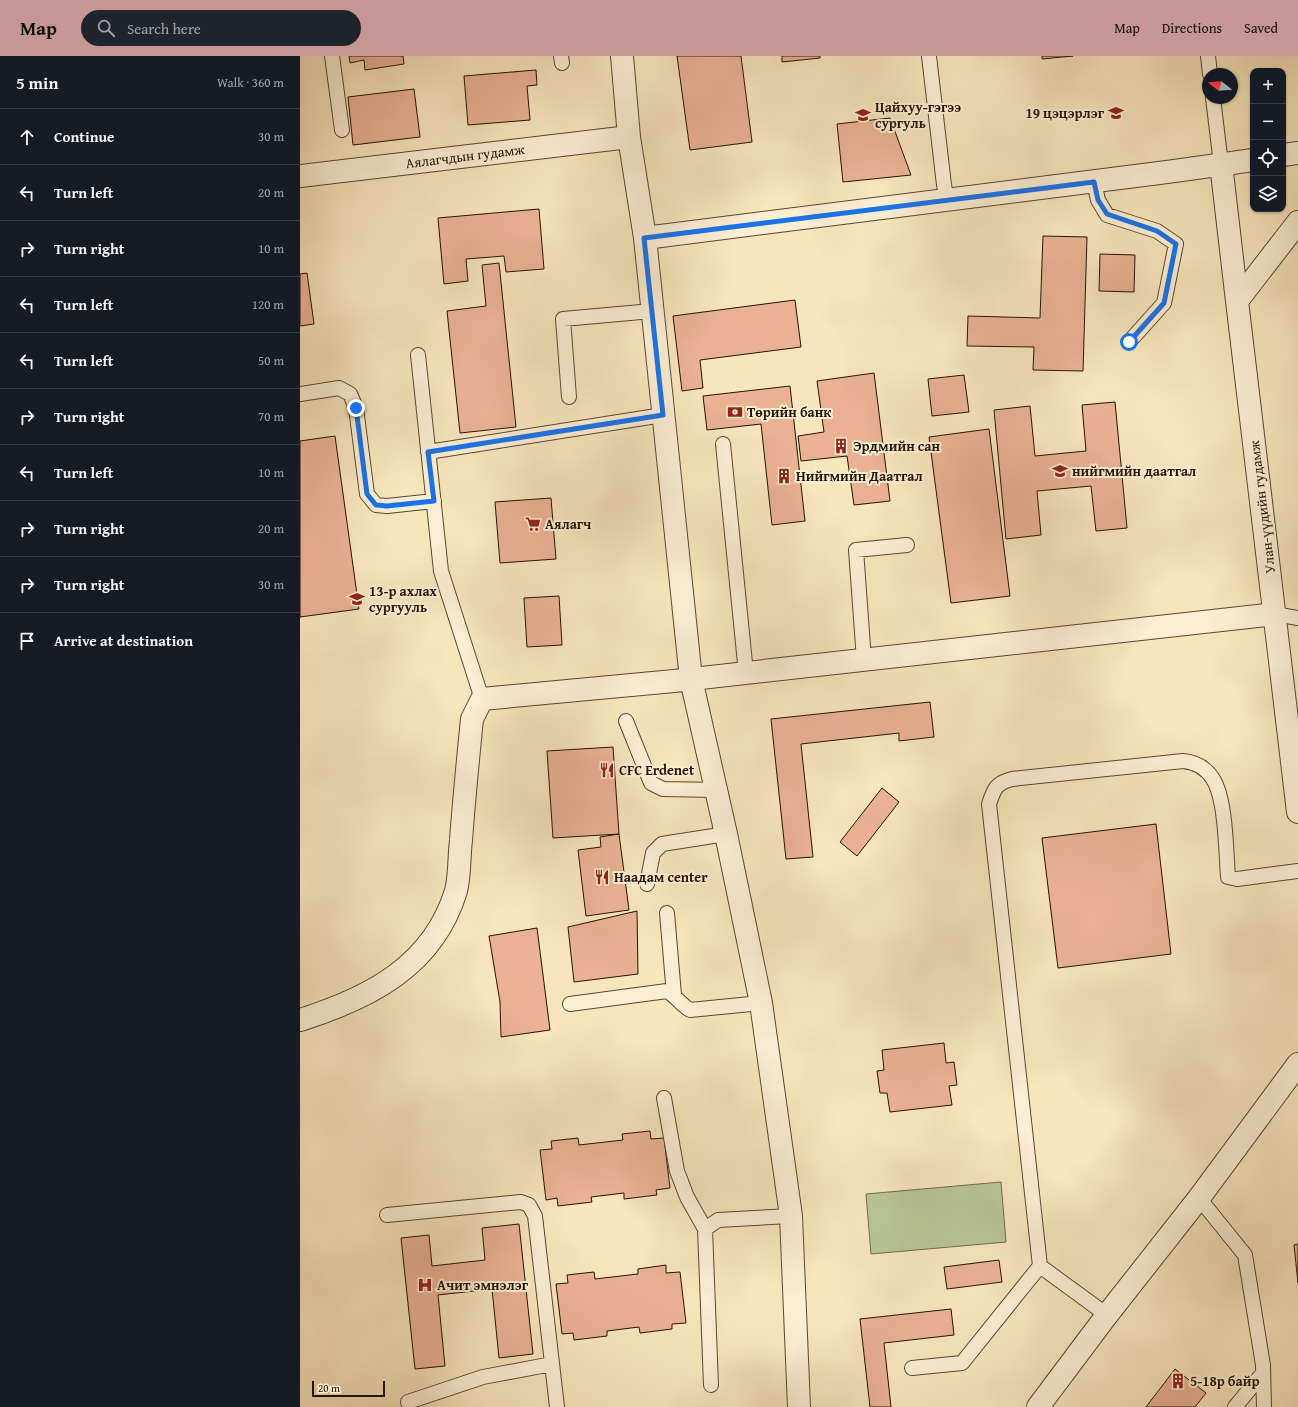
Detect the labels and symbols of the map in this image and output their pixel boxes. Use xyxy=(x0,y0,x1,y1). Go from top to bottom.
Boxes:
north arrow xyxy=(1202,68,1238,104)
place label: Цайхуу-гэгээ сургуль xyxy=(875,97,961,133)
place label: 19 цэцэрлэг xyxy=(1025,103,1105,123)
school or university icon: 19 цэцэрлэг xyxy=(1107,104,1125,122)
school or university icon: Цайхуу-гэгээ сургуль xyxy=(854,106,872,124)
street label: Аялагчдын гудамж xyxy=(404,139,526,173)
route start xyxy=(1120,333,1138,351)
route end xyxy=(347,399,365,417)
place label: Төрийн банк xyxy=(747,402,832,422)
bank icon: Төрийн банк xyxy=(726,403,744,421)
place label: Эрдмийн сан xyxy=(853,436,941,456)
building icon: Эрдмийн сан xyxy=(832,437,850,455)
street label: Улан-үүдийн гудамж xyxy=(1244,439,1280,575)
place label: нийгмийн даатгал xyxy=(1072,461,1196,481)
school or university icon: нийгмийн даатгал xyxy=(1051,462,1069,480)
place label: Нийгмийн Даатгал xyxy=(796,466,923,486)
building icon: Нийгмийн Даатгал xyxy=(775,467,793,485)
place label: Аялагч xyxy=(545,514,591,534)
supermarket icon: Аялагч xyxy=(524,515,542,533)
place label: 13-р ахлах сургууль xyxy=(369,581,438,617)
school or university icon: 13-р ахлах сургууль xyxy=(348,590,366,608)
place label: CFC Erdenet xyxy=(619,760,695,780)
restaurant icon: CFC Erdenet xyxy=(598,761,616,779)
place label: Наадам center xyxy=(614,867,708,887)
restaurant icon: Наадам center xyxy=(593,868,611,886)
place label: Ачит эмнэлэг xyxy=(437,1275,529,1295)
hospital icon: Ачит эмнэлэг xyxy=(416,1276,434,1294)
place label: 5-18р байр xyxy=(1190,1371,1259,1391)
building icon: 5-18р байр xyxy=(1169,1372,1187,1390)
scale bar xyxy=(312,1379,385,1398)

